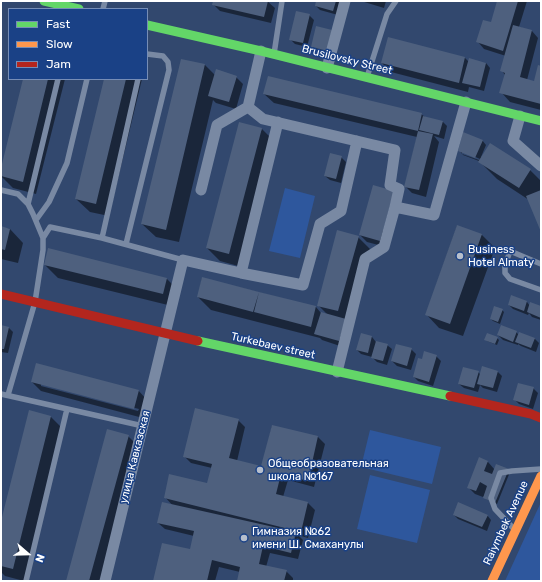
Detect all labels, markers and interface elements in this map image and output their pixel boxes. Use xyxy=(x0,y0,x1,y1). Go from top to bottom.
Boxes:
legend xyxy=(8,8,148,80)
text: Fast xyxy=(46,17,70,31)
text: Slow xyxy=(46,37,73,51)
street label: Brusilovsky Street xyxy=(300,42,394,78)
text: Jam xyxy=(46,57,71,71)
place label: Business Hotel Almaty xyxy=(468,243,534,269)
marker: Business Hotel Almaty xyxy=(455,251,465,261)
street label: Turkebaev street xyxy=(230,330,316,362)
street label: улица Кавказская xyxy=(117,409,153,505)
place label: Общеобразовательная школа №167 xyxy=(268,457,389,483)
marker: Общеобразовательная школа №167 xyxy=(255,465,265,475)
street label: Raiymbek Avenue xyxy=(481,479,531,567)
place label: Гимназия №62 имени Ш. Смаханулы xyxy=(252,525,364,551)
marker: Гимназия №62 имени Ш. Смаханулы xyxy=(239,533,249,543)
north arrow xyxy=(8,534,48,574)
text: N xyxy=(32,552,47,564)

